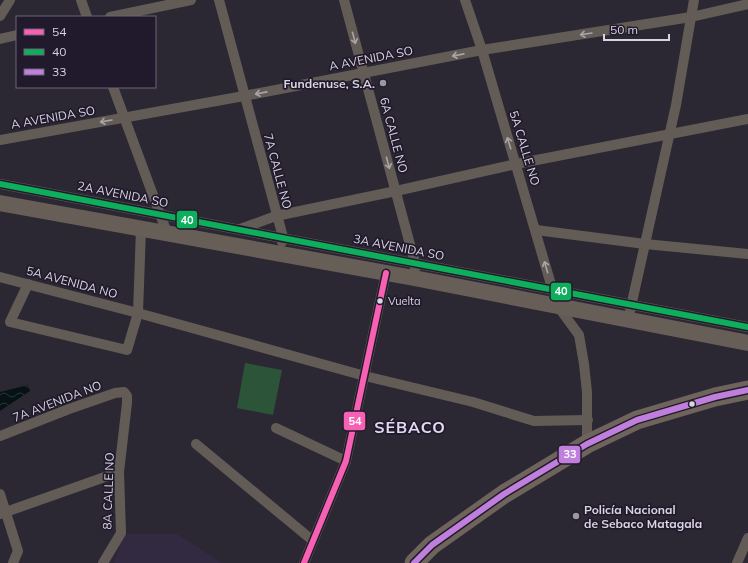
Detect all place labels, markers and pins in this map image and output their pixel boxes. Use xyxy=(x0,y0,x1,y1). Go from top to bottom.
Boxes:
place label: Fundenuse, S.A. xyxy=(284,76,375,91)
marker: Fundenuse, S.A. xyxy=(378,78,388,88)
place label: Vuelta xyxy=(388,294,421,308)
marker: Vuelta xyxy=(375,296,385,306)
unlabelled marker xyxy=(687,399,697,409)
place label: Policía Nacional de Sebaco Matagala xyxy=(584,502,702,531)
marker: Policía Nacional de Sebaco Matagala xyxy=(571,511,581,521)

